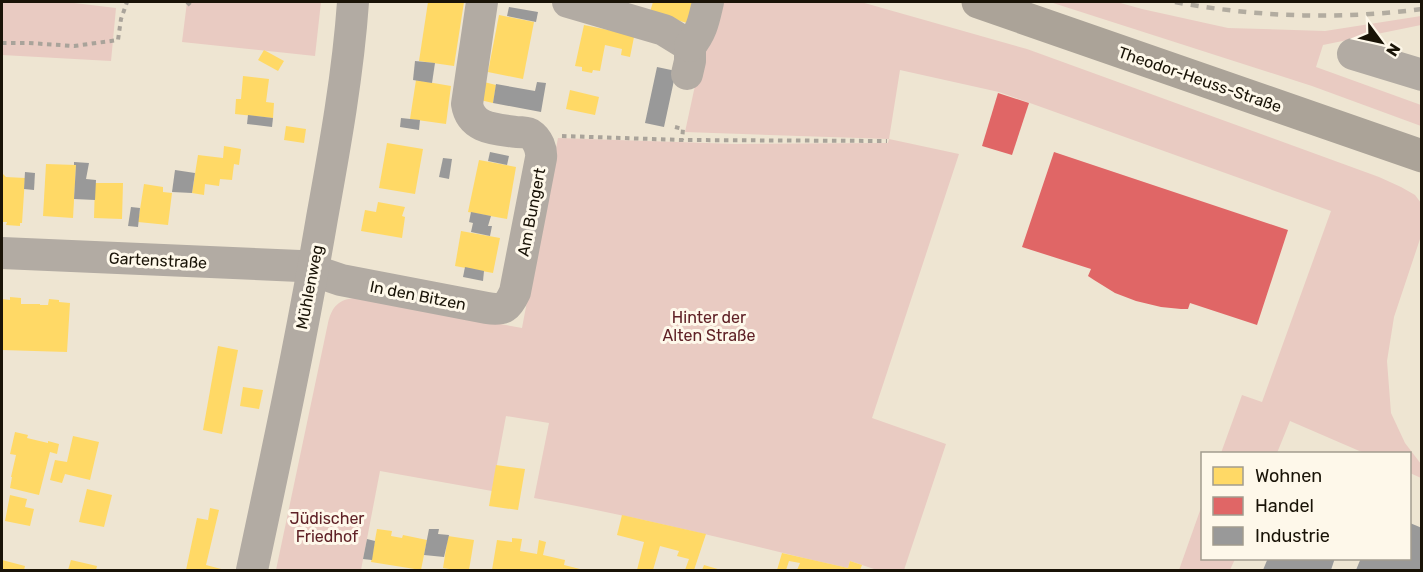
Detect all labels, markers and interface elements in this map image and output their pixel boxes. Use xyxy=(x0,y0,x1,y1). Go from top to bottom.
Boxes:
north arrow xyxy=(1351,12,1411,72)
text: N xyxy=(1382,40,1404,60)
street label: Theodor-Heuss-Straße xyxy=(1116,43,1284,116)
street label: Am Bungert xyxy=(514,166,549,258)
street label: Mühlenweg xyxy=(292,243,327,331)
street label: Gartenstraße xyxy=(108,248,208,273)
street label: In den Bitzen xyxy=(368,277,468,314)
park label: Hinter der Alten Straße xyxy=(663,308,755,345)
legend xyxy=(1201,452,1411,560)
text: Wohnen xyxy=(1255,465,1322,487)
text: Handel xyxy=(1255,495,1314,517)
park label: Jüdischer Friedhof xyxy=(290,509,364,546)
text: Industrie xyxy=(1255,525,1330,547)

